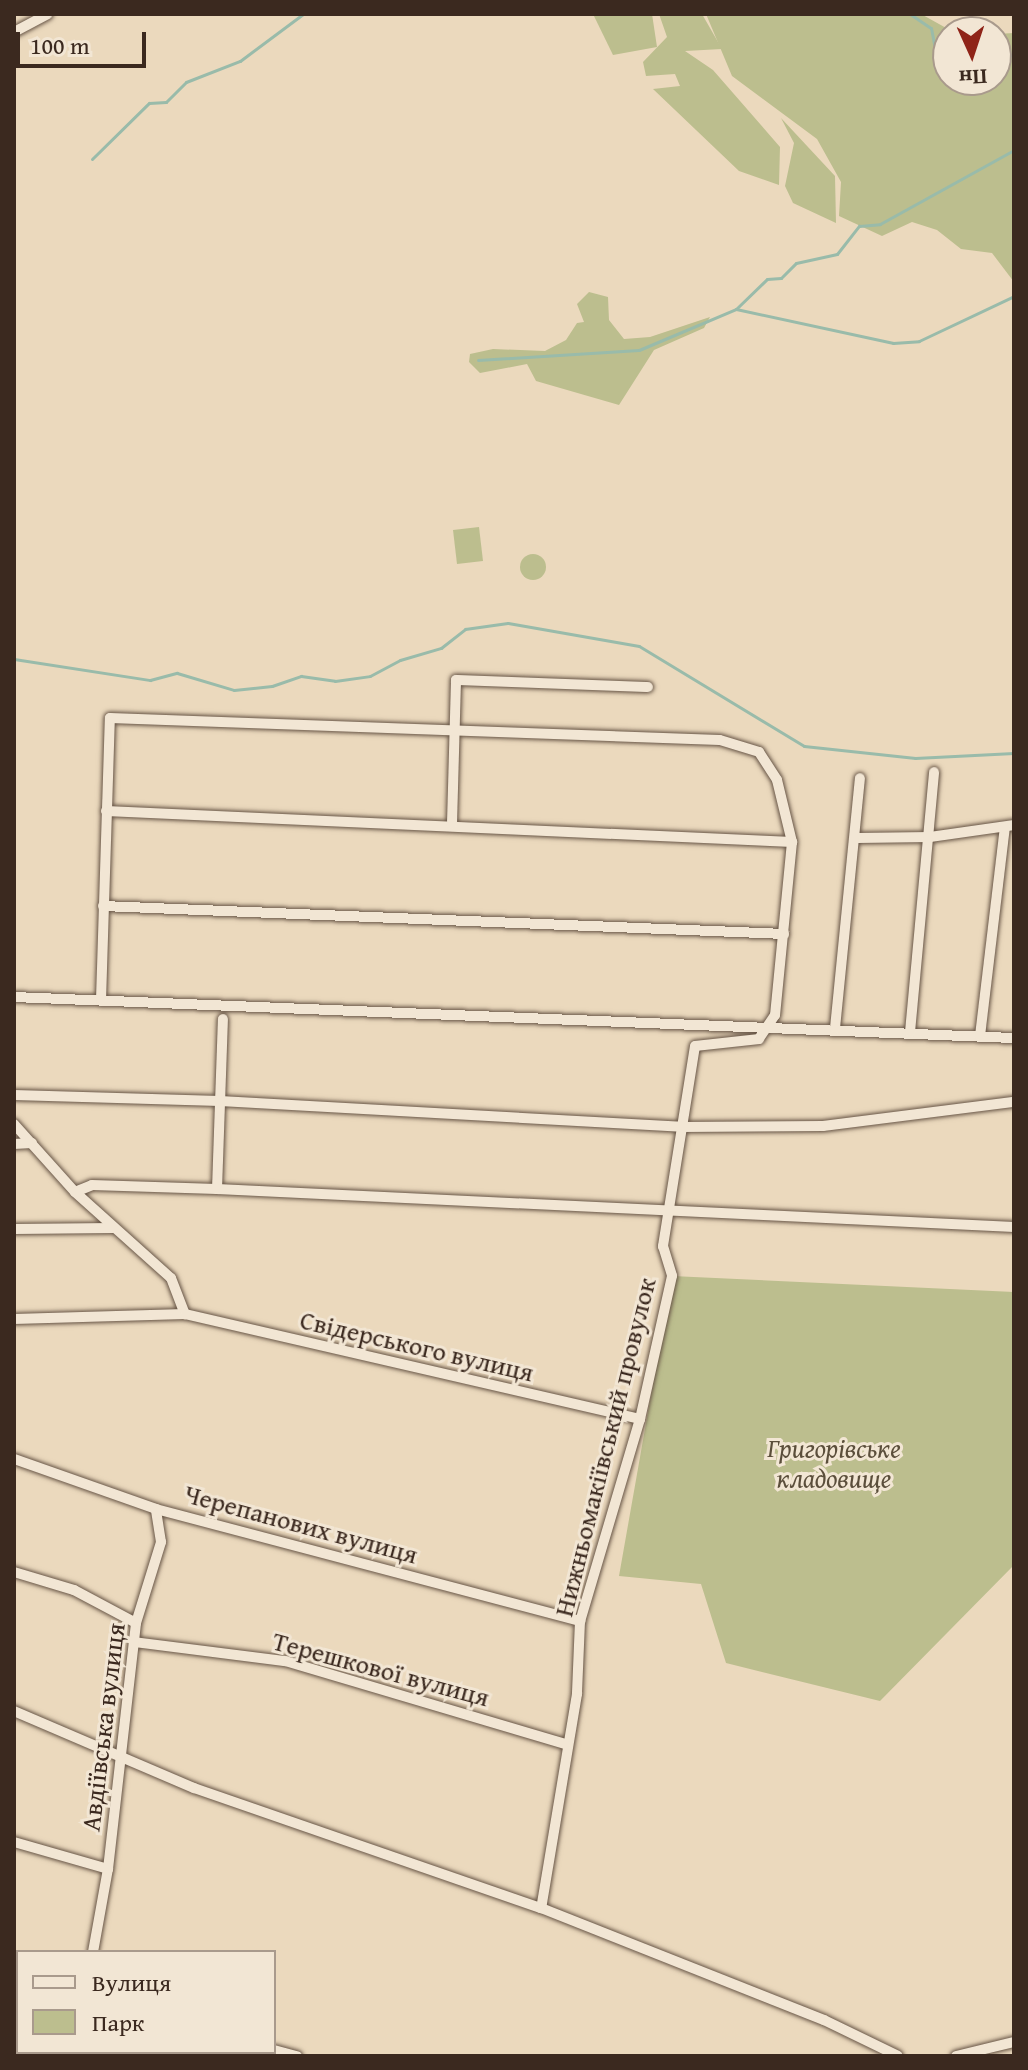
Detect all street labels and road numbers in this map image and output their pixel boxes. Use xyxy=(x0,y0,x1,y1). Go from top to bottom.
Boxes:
street label: Нижньомакіївський провулок xyxy=(548,1274,662,1620)
street label: Свiдерського вулиця xyxy=(297,1304,537,1388)
street label: Черепанових вулиця xyxy=(181,1478,421,1570)
street label: Авдіївська вулиця xyxy=(75,1621,131,1833)
street label: Терешкової вулиця xyxy=(269,1625,493,1713)

